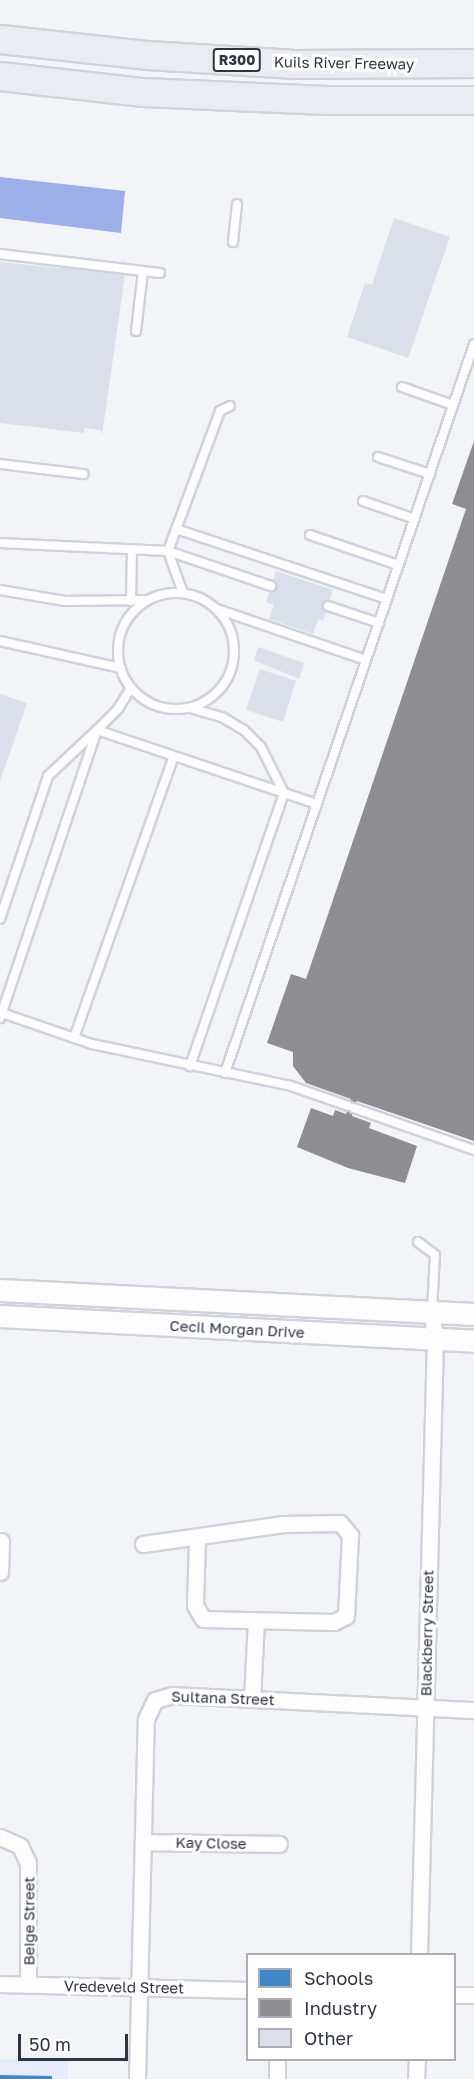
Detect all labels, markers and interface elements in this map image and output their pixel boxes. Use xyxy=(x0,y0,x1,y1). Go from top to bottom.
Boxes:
road number: R300 xyxy=(212,49,262,71)
street label: Kuils River Freeway xyxy=(274,53,414,73)
street label: Cecil Morgan Drive xyxy=(169,1316,305,1342)
street label: Blackberry Street xyxy=(417,1570,437,1696)
street label: Sultana Street xyxy=(171,1687,275,1709)
street label: Kay Close xyxy=(175,1833,247,1853)
street label: Beige Street xyxy=(20,1877,38,1965)
legend xyxy=(246,1953,456,2061)
text: Schools xyxy=(304,1967,373,1989)
street label: Vredeveld Street xyxy=(64,1977,184,1997)
text: Industry xyxy=(304,1997,377,2019)
scale bar xyxy=(21,2022,130,2060)
text: Other xyxy=(304,2027,353,2049)
text: 50 m xyxy=(29,2033,71,2055)

